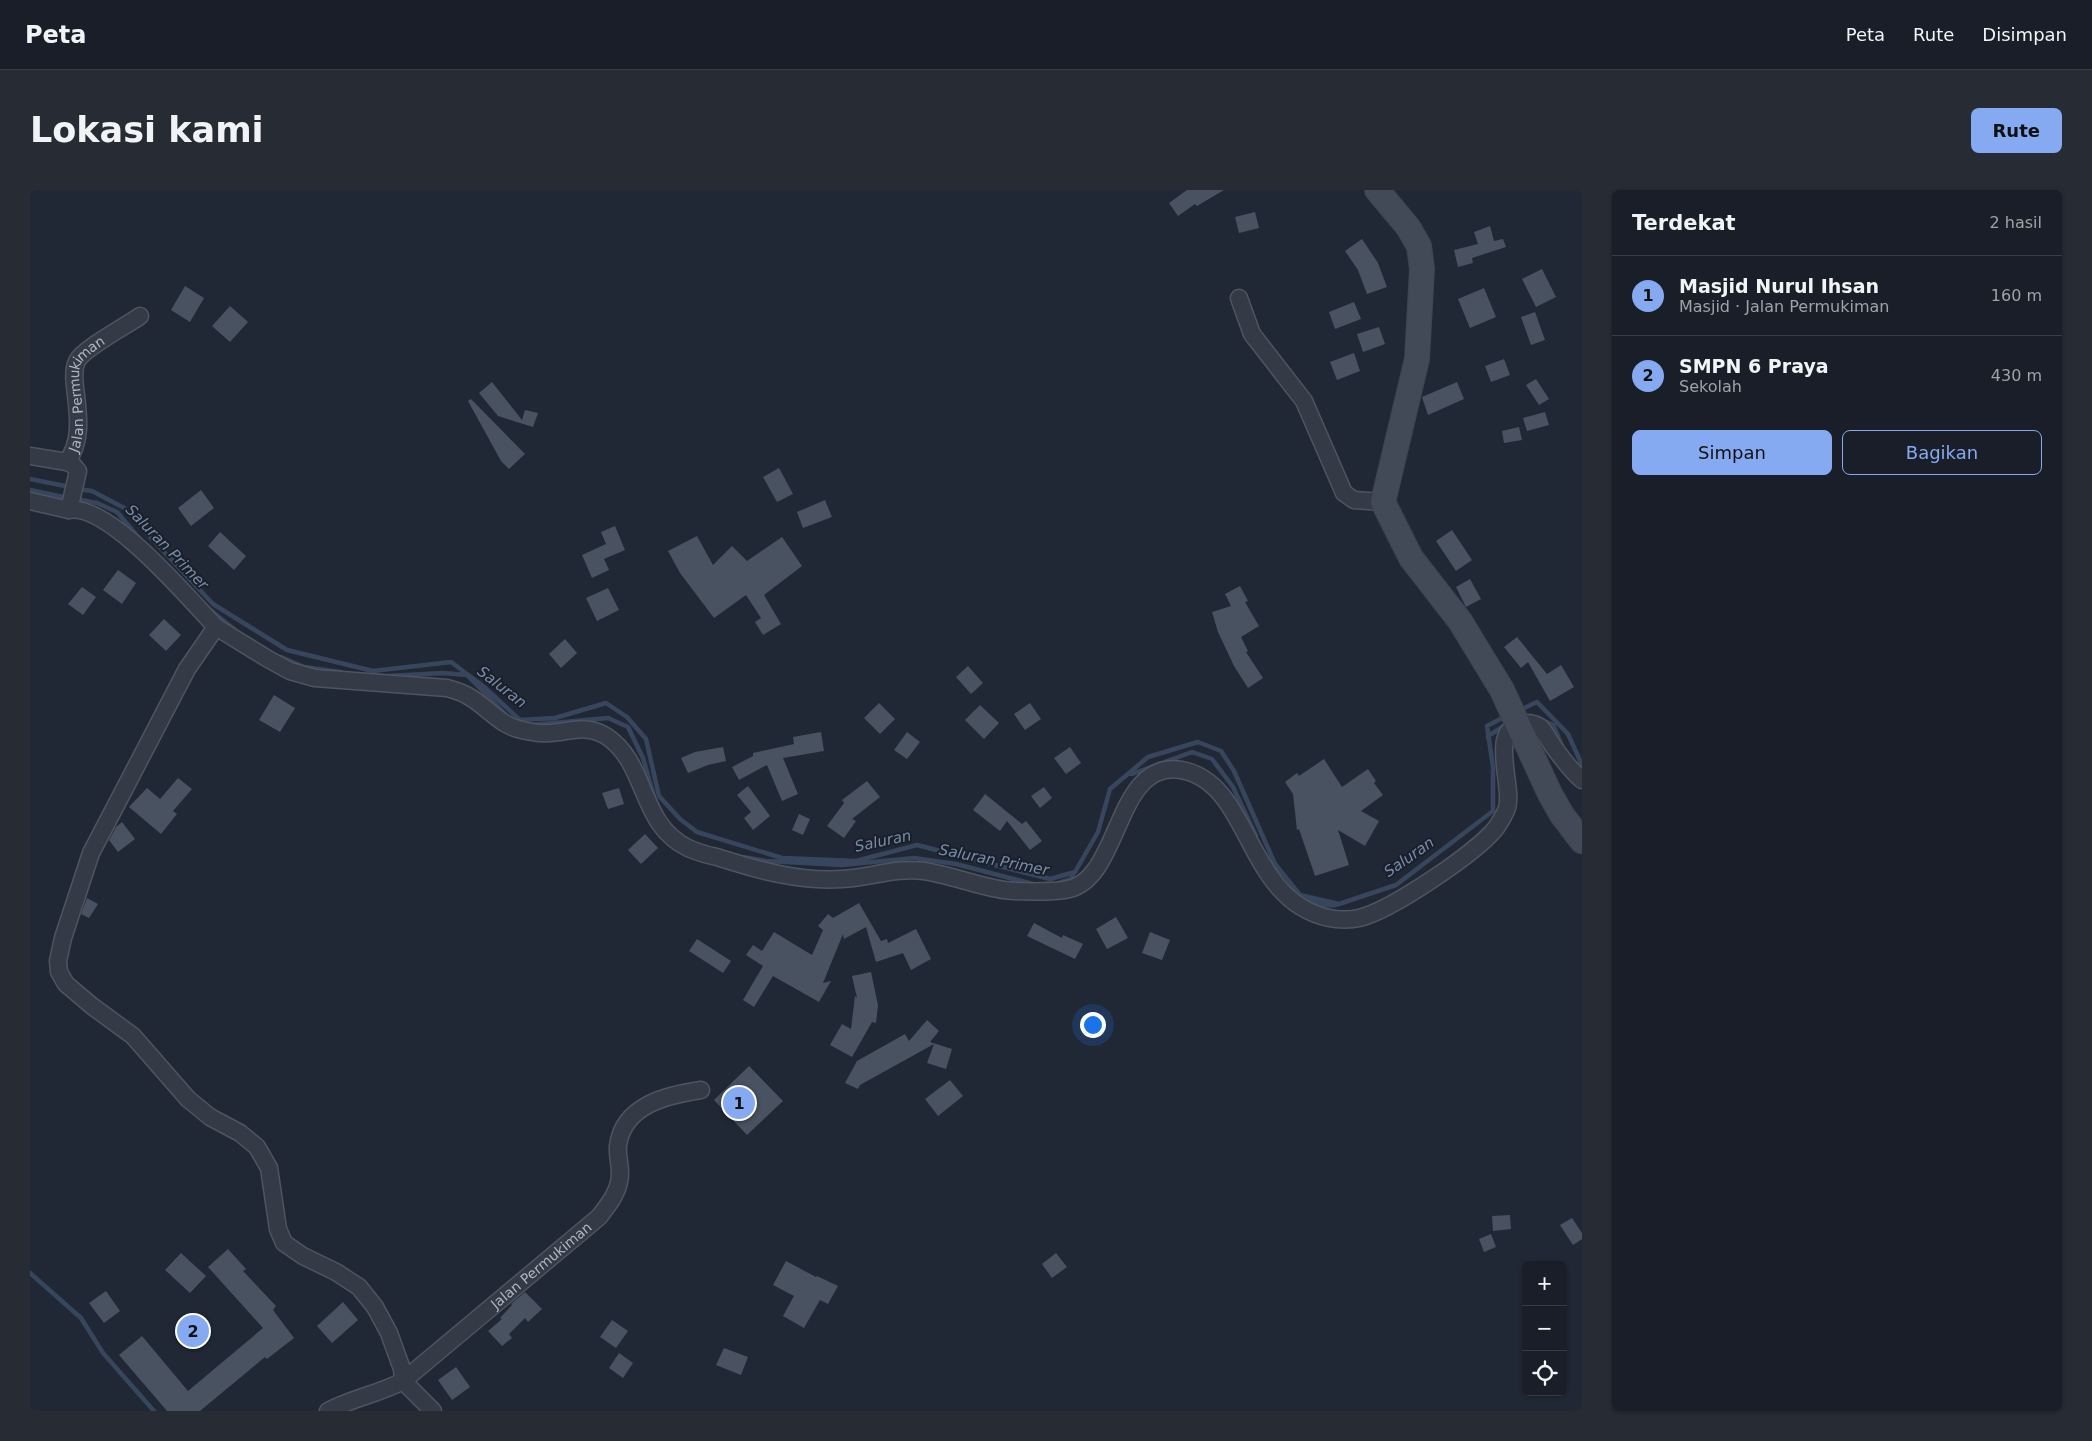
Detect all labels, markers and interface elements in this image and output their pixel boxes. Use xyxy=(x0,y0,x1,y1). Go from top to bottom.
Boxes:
text: Peta xyxy=(25,21,87,49)
text: Peta xyxy=(1846,24,1885,45)
text: Rute xyxy=(1913,24,1954,45)
text: Disimpan xyxy=(1982,24,2067,45)
button: Rute xyxy=(1971,108,2062,153)
text: Lokasi kami xyxy=(30,110,264,150)
text: Terdekat xyxy=(1632,211,1736,235)
text: 2 hasil xyxy=(1990,213,2042,232)
text: Masjid Nurul Ihsan xyxy=(1679,275,1879,297)
text: 1 xyxy=(1642,286,1654,305)
text: 160 m xyxy=(1991,286,2042,305)
text: Masjid · Jalan Permukiman xyxy=(1679,297,1889,316)
street label: Jalan Permukiman xyxy=(65,332,108,456)
text: SMPN 6 Praya xyxy=(1679,355,1829,377)
text: 2 xyxy=(1642,366,1654,385)
text: 430 m xyxy=(1991,366,2042,385)
text: Sekolah xyxy=(1679,377,1742,396)
button: Simpan xyxy=(1632,430,1832,475)
button: Bagikan xyxy=(1842,430,2042,475)
water label: Saluran Primer xyxy=(122,501,213,594)
water label: Saluran xyxy=(474,662,530,712)
water label: Saluran xyxy=(853,826,913,856)
water label: Saluran xyxy=(1380,833,1438,881)
water label: Saluran Primer xyxy=(938,841,1051,880)
your location xyxy=(1080,1012,1106,1038)
pin: 1 xyxy=(723,1084,755,1122)
street label: Jalan Permukiman xyxy=(487,1219,595,1313)
map controls xyxy=(1522,1261,1567,1396)
button: + xyxy=(1522,1261,1567,1306)
button: − xyxy=(1522,1306,1567,1351)
pin: 2 xyxy=(177,1312,209,1350)
button: locate xyxy=(1522,1351,1567,1396)

